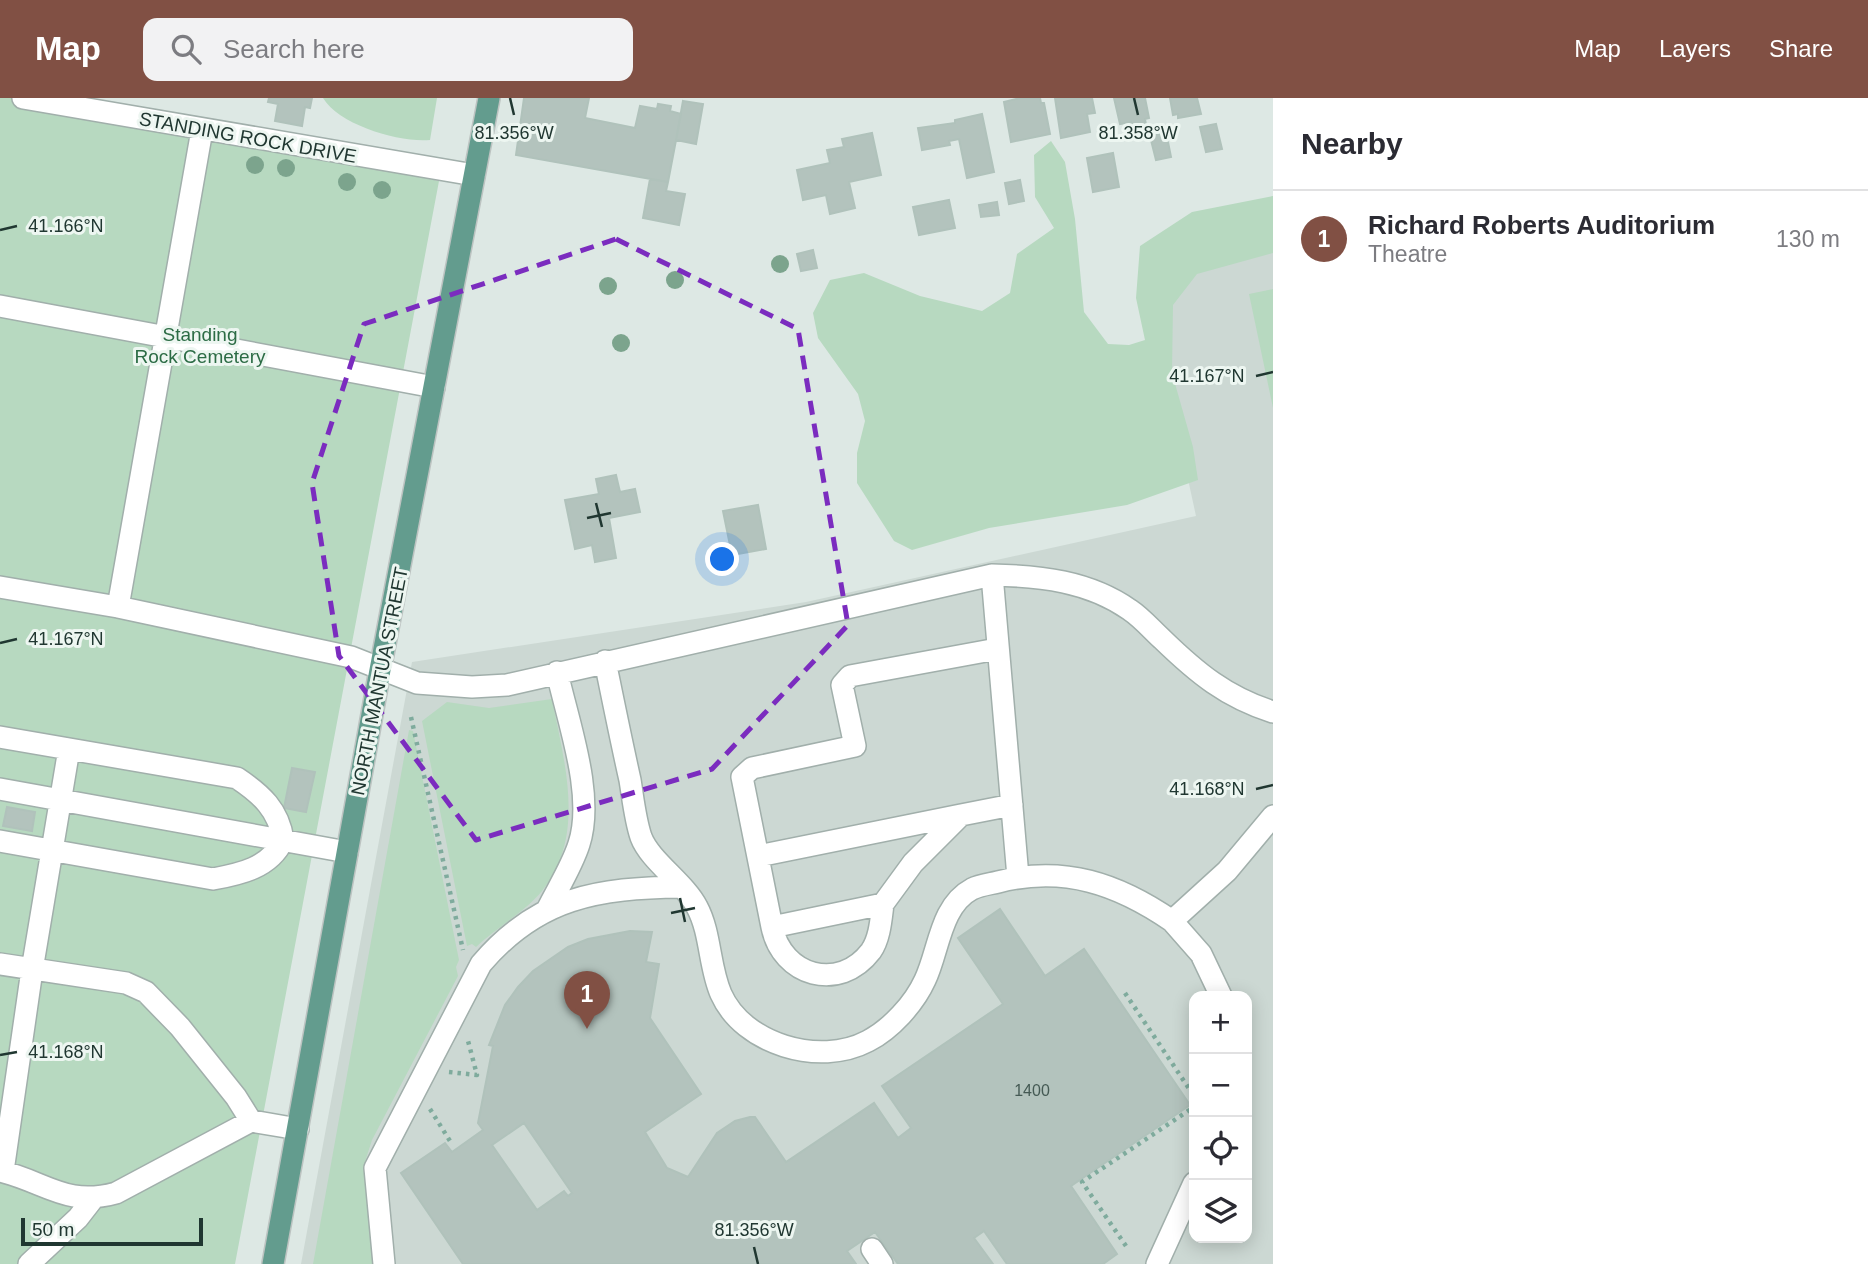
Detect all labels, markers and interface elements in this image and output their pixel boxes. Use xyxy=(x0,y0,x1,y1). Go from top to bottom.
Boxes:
search box xyxy=(143,18,633,81)
text: Map xyxy=(35,30,101,67)
icon: search xyxy=(167,30,205,68)
text: Search here xyxy=(223,34,365,64)
text: Map xyxy=(1574,35,1621,62)
text: Layers xyxy=(1659,35,1731,62)
text: Share xyxy=(1769,35,1833,62)
street label: STANDING ROCK DRIVE xyxy=(138,108,358,167)
text: 81.356°W xyxy=(474,123,554,143)
text: 81.358°W xyxy=(1098,123,1178,143)
text: Nearby xyxy=(1301,127,1403,160)
text: Richard Roberts Auditorium xyxy=(1368,210,1715,240)
text: 41.166°N xyxy=(28,216,104,236)
text: 1 xyxy=(1318,226,1330,252)
text: 130 m xyxy=(1776,226,1840,252)
text: Theatre xyxy=(1368,241,1447,267)
park label: Standing Rock Cemetery xyxy=(135,324,266,367)
text: 41.167°N xyxy=(1169,366,1245,386)
your location xyxy=(705,542,739,576)
street label: NORTH MANTUA STREET xyxy=(347,565,412,797)
text: 41.167°N xyxy=(28,629,104,649)
text: 41.168°N xyxy=(1169,779,1245,799)
pin: 1 xyxy=(564,971,610,1029)
map controls xyxy=(1189,991,1252,1243)
button: + xyxy=(1189,991,1252,1054)
text: 41.168°N xyxy=(28,1042,104,1062)
button: − xyxy=(1189,1054,1252,1117)
house number: 1400 xyxy=(1014,1082,1050,1099)
button: locate xyxy=(1189,1117,1252,1180)
button: layers xyxy=(1189,1180,1252,1243)
scale bar xyxy=(21,1215,203,1247)
text: 50 m xyxy=(32,1219,74,1240)
text: 81.356°W xyxy=(714,1220,794,1240)

